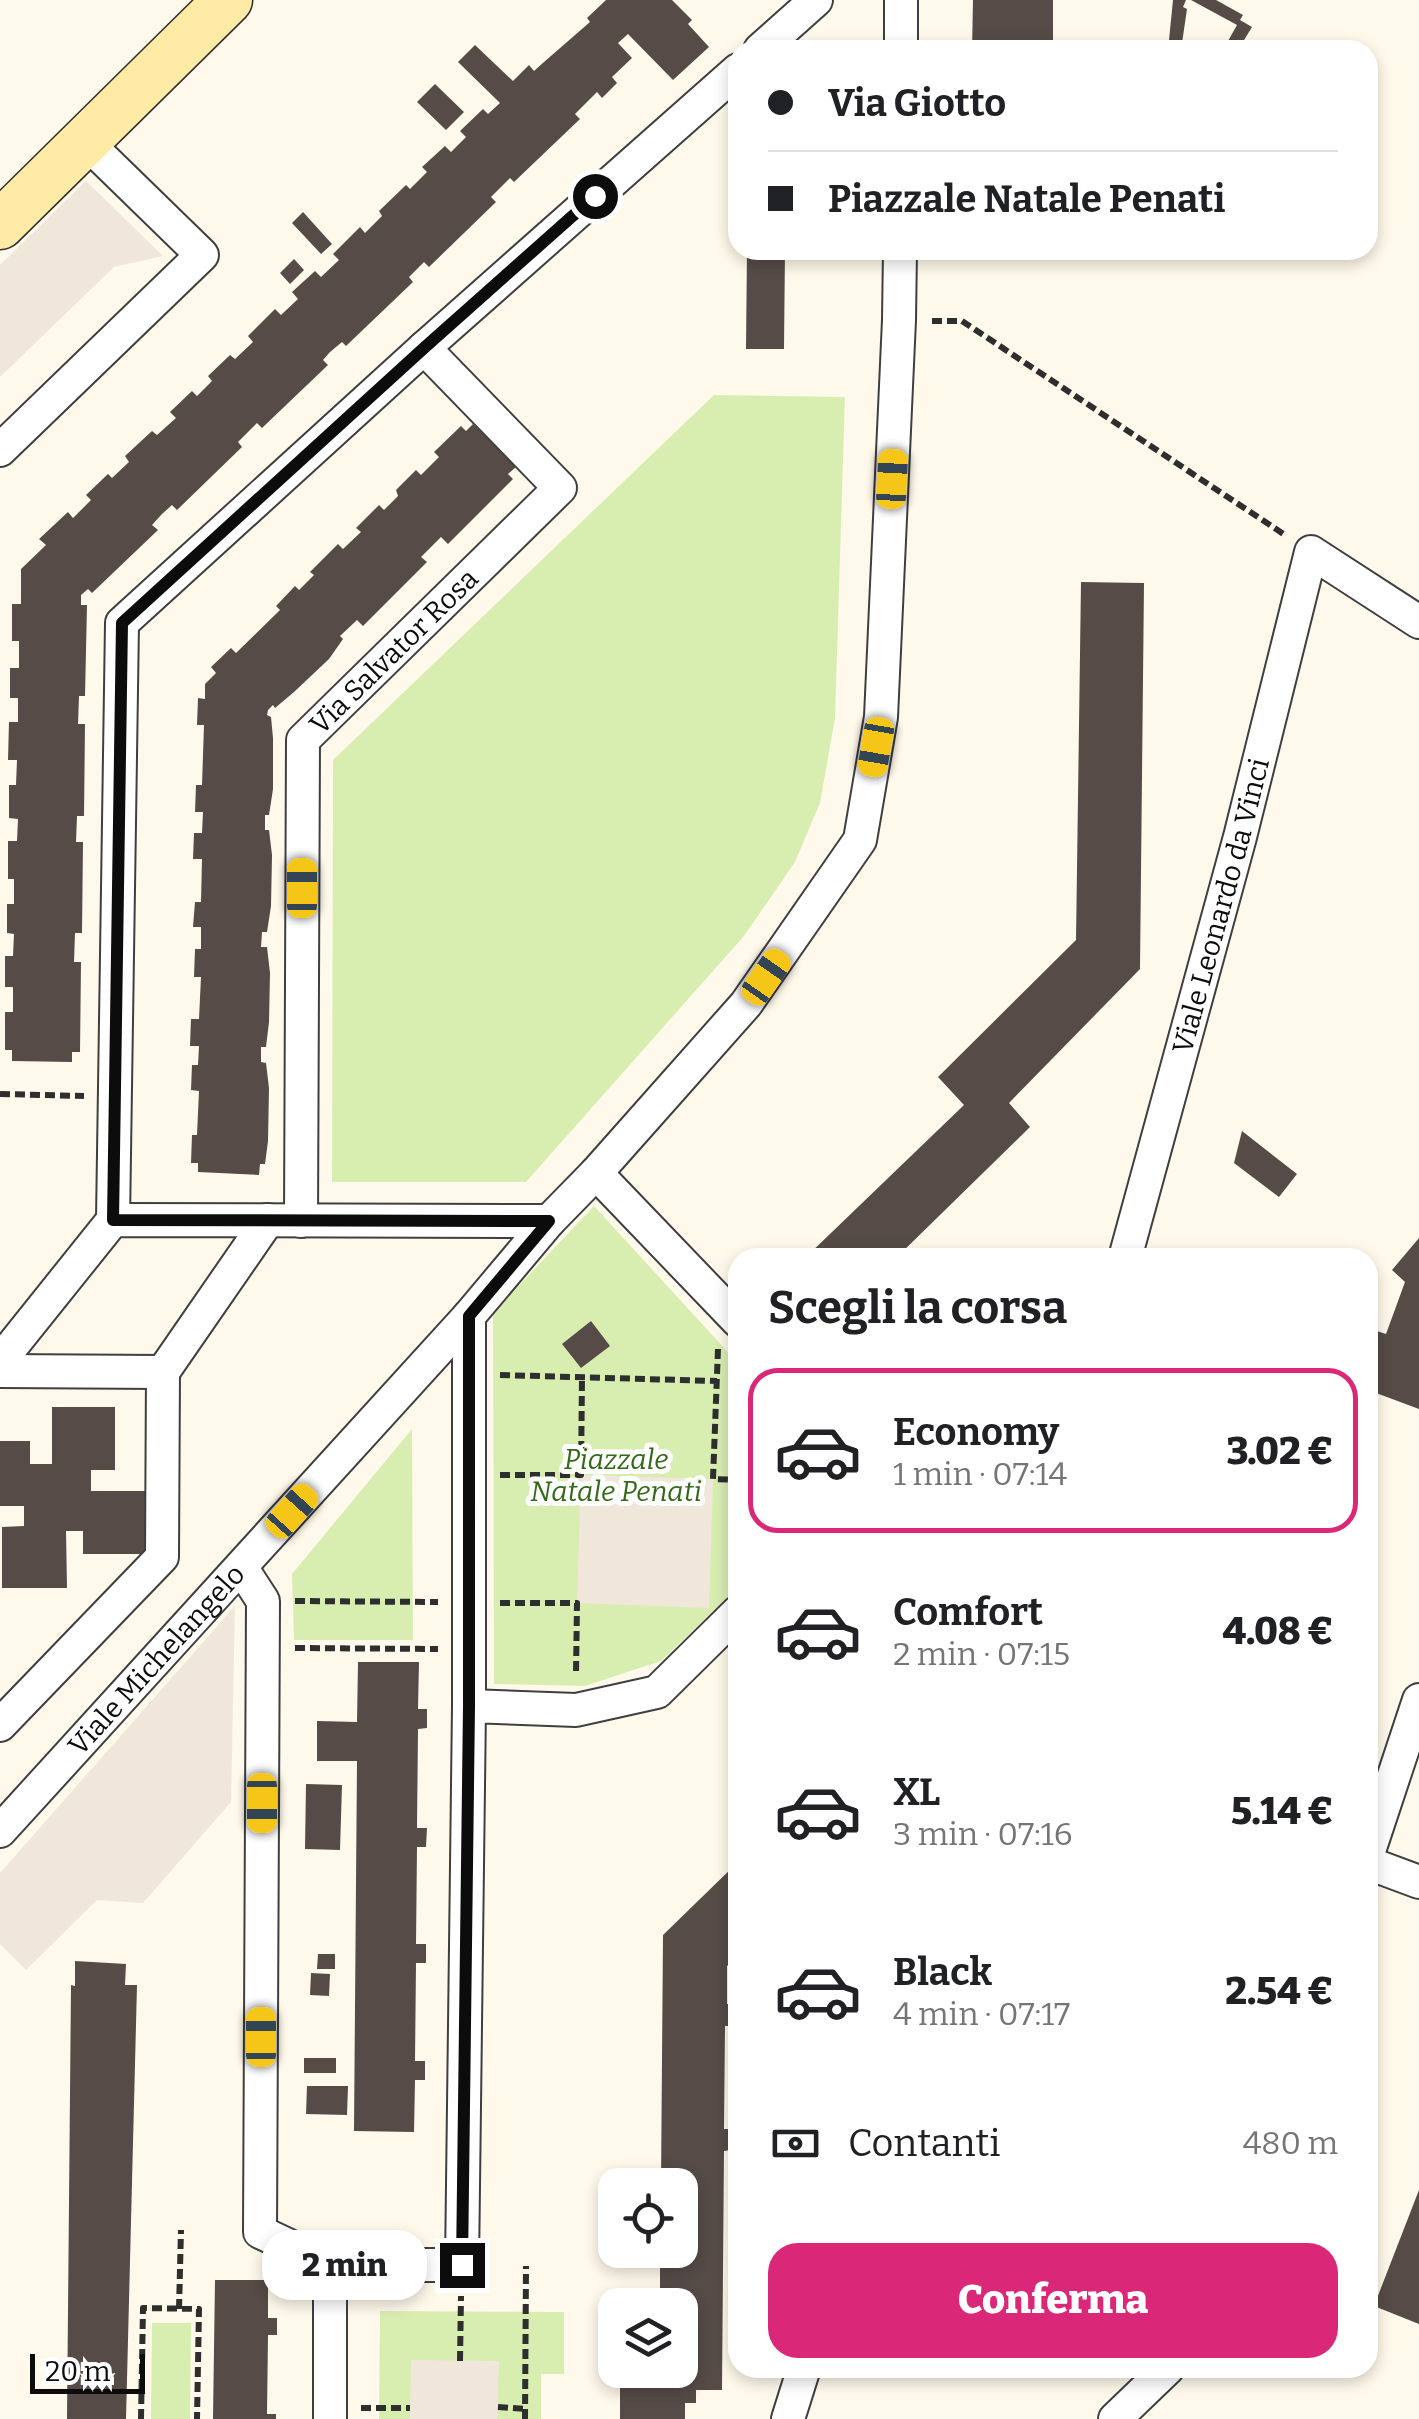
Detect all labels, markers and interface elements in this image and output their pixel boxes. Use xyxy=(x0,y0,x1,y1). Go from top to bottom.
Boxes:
text: Via Giotto xyxy=(828,80,1006,126)
route start xyxy=(573,174,618,219)
text: Piazzale Natale Penati xyxy=(828,176,1225,222)
car xyxy=(875,448,909,510)
street label: Via Salvator Rosa xyxy=(303,562,485,741)
car xyxy=(856,715,896,779)
street label: Viale Leonardo da Vinci xyxy=(1165,755,1275,1057)
car xyxy=(287,858,317,918)
car xyxy=(737,944,795,1010)
text: Scegli la corsa xyxy=(768,1281,1067,1335)
icon: car xyxy=(773,1406,863,1496)
text: Economy xyxy=(893,1409,1059,1455)
text: 3.02 € xyxy=(1226,1428,1333,1474)
park label: Piazzale Natale Penati xyxy=(530,1443,702,1508)
text: 1 min · 07:14 xyxy=(893,1455,1067,1493)
car xyxy=(261,1479,323,1543)
street label: Viale Michelangelo xyxy=(61,1557,251,1762)
icon: car xyxy=(773,1586,863,1676)
text: Comfort xyxy=(893,1589,1043,1635)
text: 4.08 € xyxy=(1222,1608,1333,1654)
text: 2 min · 07:15 xyxy=(893,1635,1070,1673)
icon: car xyxy=(773,1766,863,1856)
text: XL xyxy=(893,1769,940,1815)
car xyxy=(247,1773,277,1833)
text: 5.14 € xyxy=(1231,1788,1333,1834)
text: 3 min · 07:16 xyxy=(893,1815,1073,1853)
icon: car xyxy=(773,1946,863,2036)
text: Black xyxy=(893,1949,992,1995)
text: 2.54 € xyxy=(1225,1968,1333,2014)
text: 4 min · 07:17 xyxy=(893,1995,1070,2033)
car xyxy=(246,2007,276,2067)
icon: cash xyxy=(768,2116,823,2171)
text: Contanti xyxy=(848,2120,1001,2166)
text: 480 m xyxy=(1243,2124,1338,2162)
map controls xyxy=(598,2168,698,2388)
button: locate xyxy=(598,2168,698,2268)
callout: 2 min xyxy=(262,2230,427,2300)
route end xyxy=(440,2243,485,2288)
button: Conferma xyxy=(768,2243,1338,2358)
text: 2 min xyxy=(302,2246,387,2284)
button: layers xyxy=(598,2288,698,2388)
scale bar xyxy=(30,2349,145,2394)
text: 20 m xyxy=(45,2355,111,2388)

